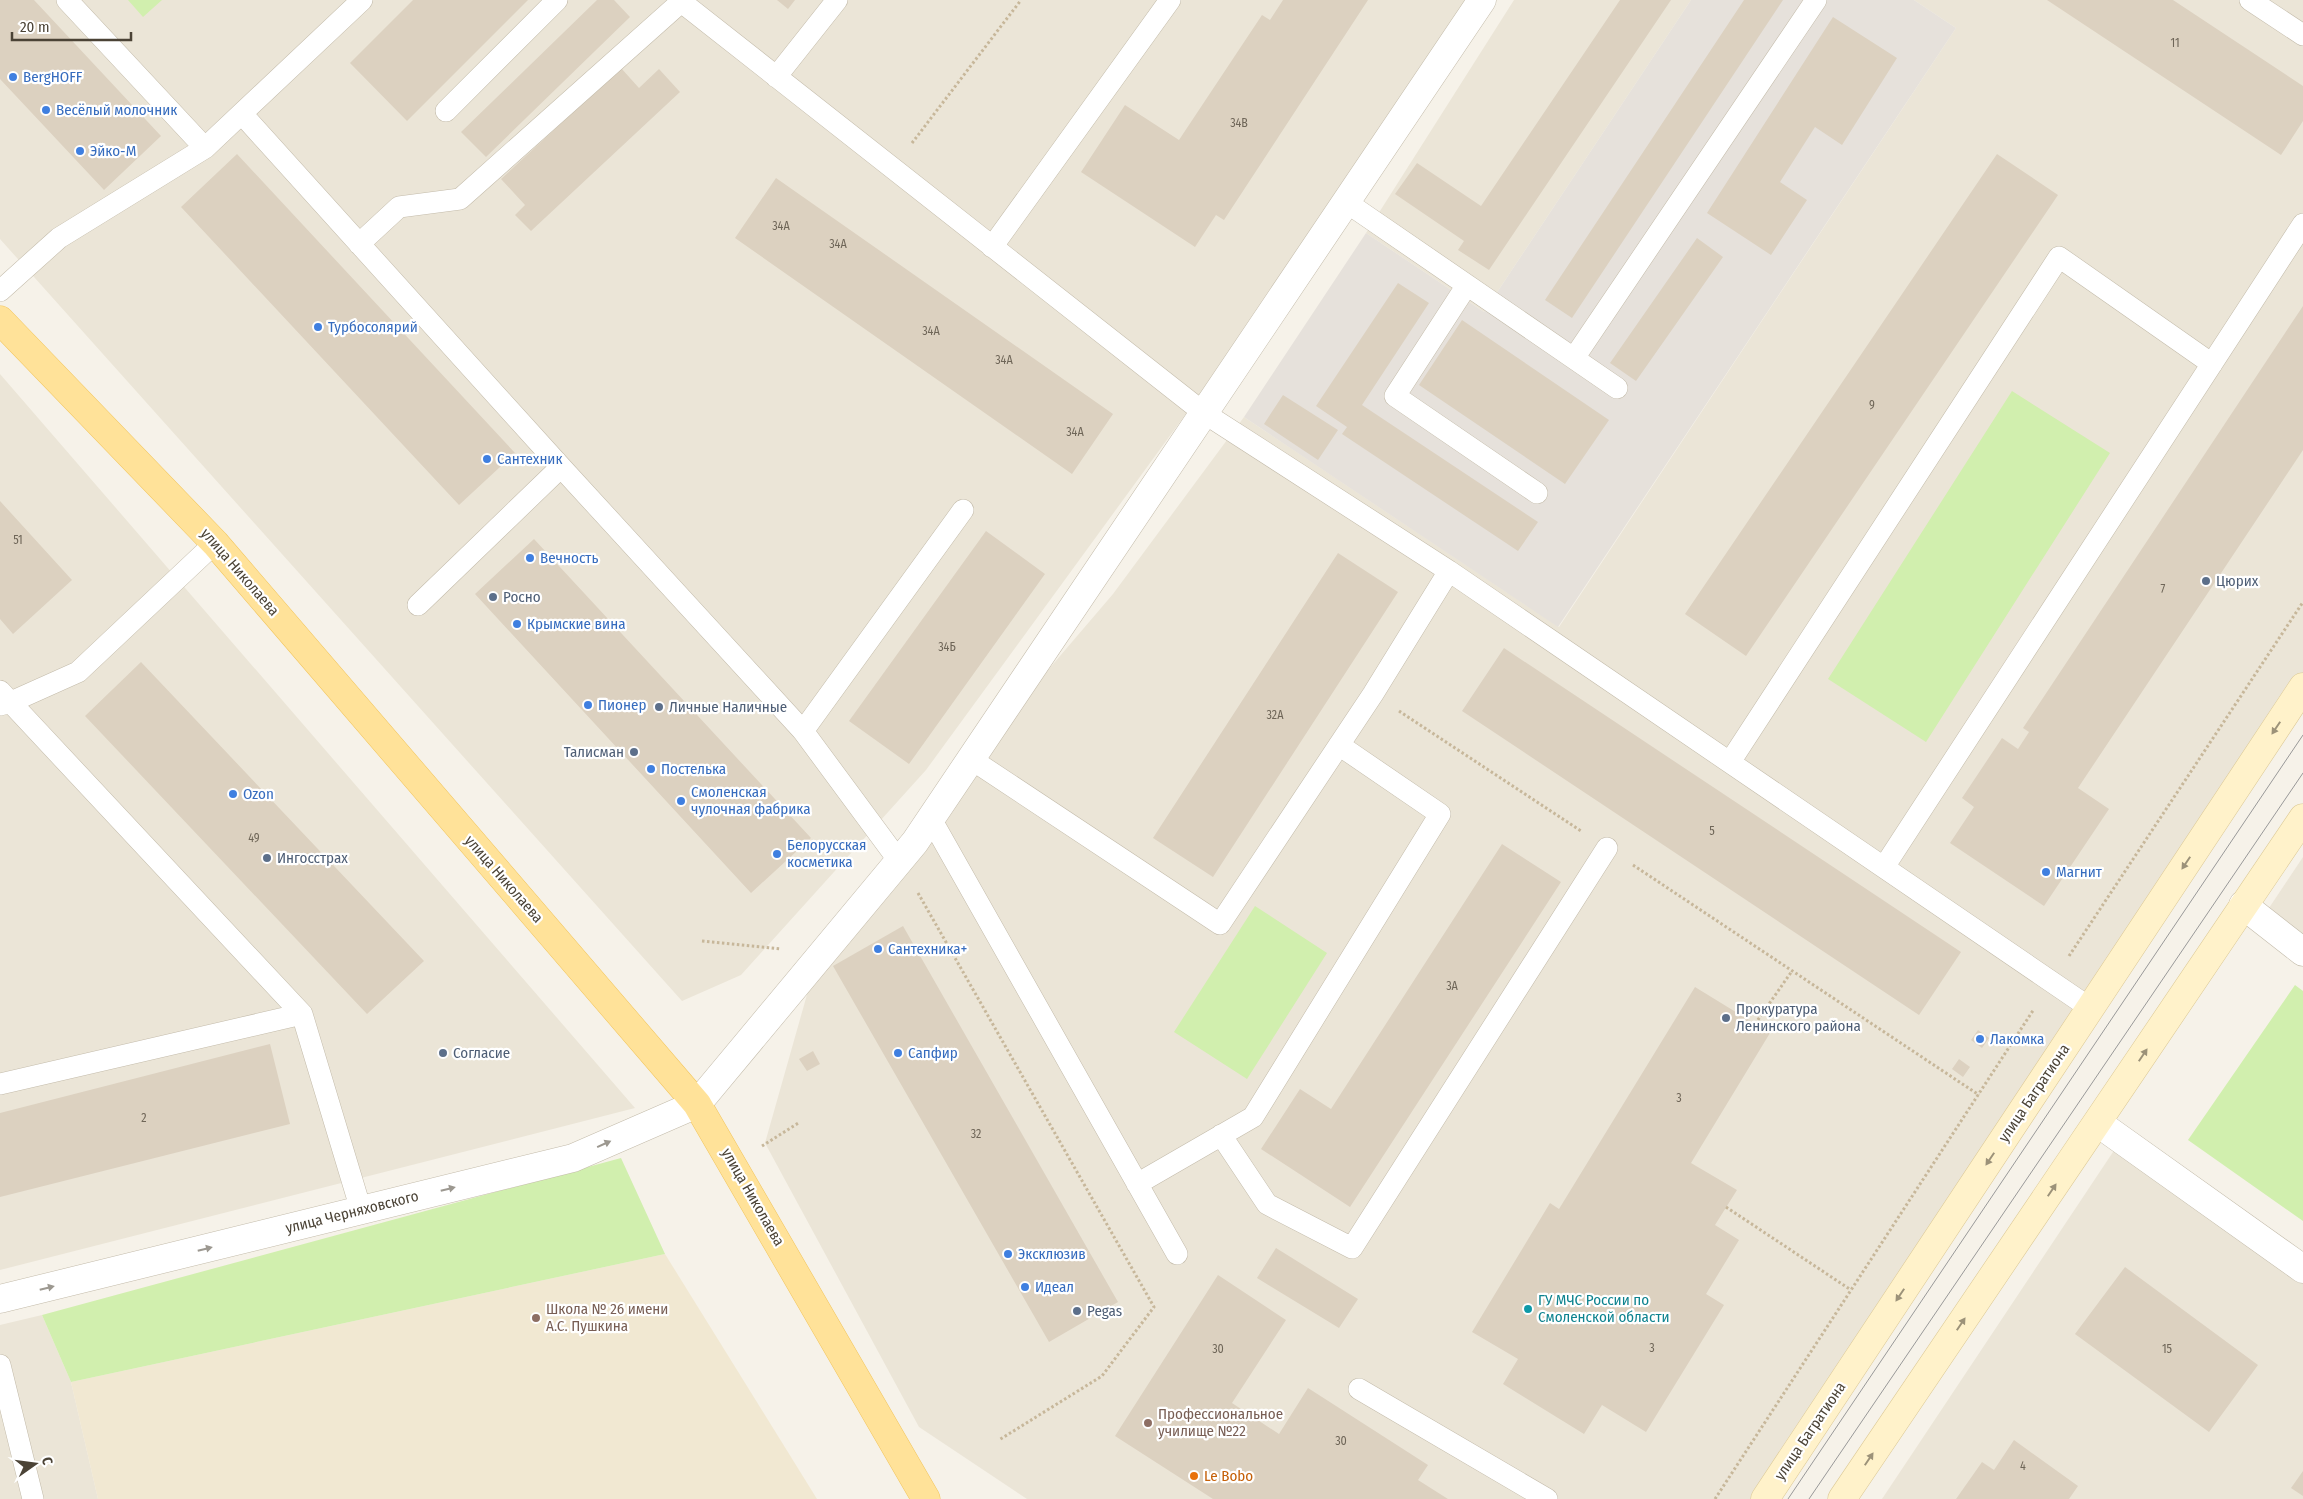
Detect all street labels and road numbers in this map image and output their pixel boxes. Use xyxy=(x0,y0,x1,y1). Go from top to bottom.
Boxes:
street label: улица Николаева xyxy=(197,525,283,619)
street label: улица Николаева xyxy=(461,832,547,926)
street label: улица Багратиона xyxy=(1995,1041,2073,1145)
street label: улица Николаева xyxy=(718,1145,788,1249)
street label: улица Черняховского xyxy=(284,1187,420,1237)
street label: улица Багратиона xyxy=(1771,1379,1849,1483)

